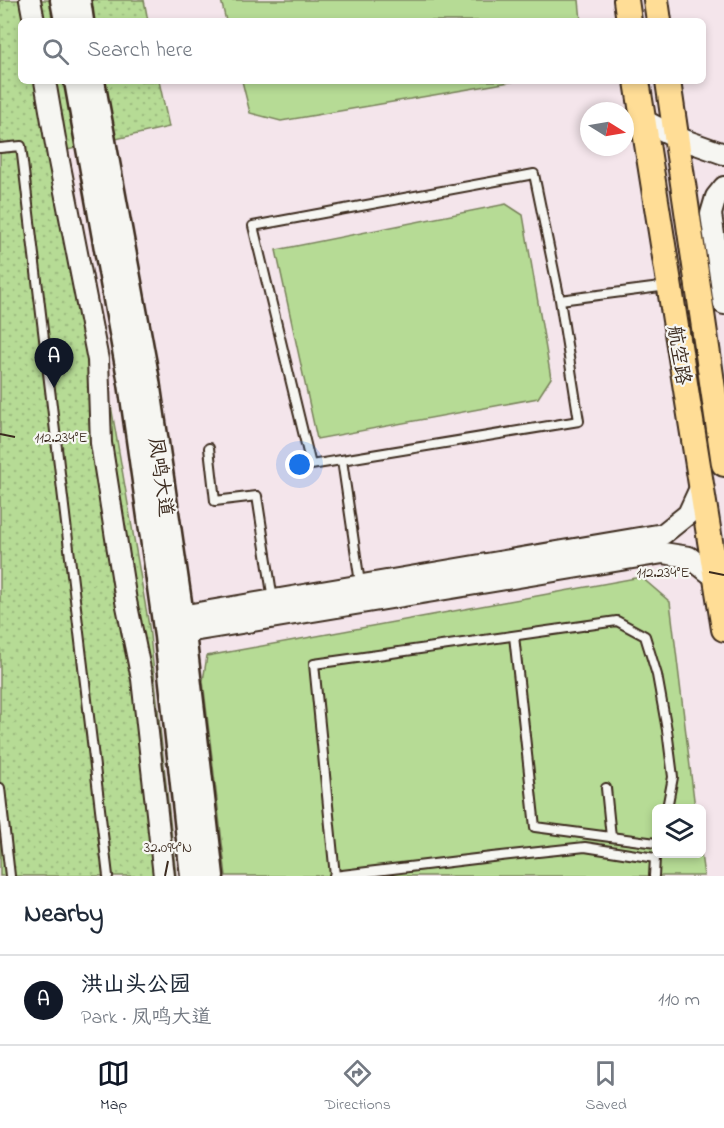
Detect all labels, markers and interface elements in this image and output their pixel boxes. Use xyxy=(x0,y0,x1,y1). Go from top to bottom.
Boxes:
search box xyxy=(18,18,706,84)
icon: search xyxy=(39,35,72,68)
text: Search here xyxy=(87,35,192,67)
north arrow xyxy=(580,102,634,156)
street label: 航空路 xyxy=(659,323,697,388)
pin: A xyxy=(34,338,74,388)
text: 112.234°E xyxy=(35,427,88,449)
street label: 凤鸣大道 xyxy=(140,436,179,519)
your location xyxy=(285,450,314,479)
text: 112.234°E xyxy=(637,562,690,584)
map controls xyxy=(652,804,706,858)
button: layers xyxy=(652,804,706,858)
text: 32.094°N xyxy=(144,837,192,859)
text: Nearby xyxy=(24,896,103,934)
text: 洪山头公园 xyxy=(81,970,191,1002)
text: A xyxy=(37,986,50,1015)
text: 110 m xyxy=(658,986,700,1015)
text: Park · 凤鸣大道 xyxy=(81,1004,211,1033)
tab: Map xyxy=(97,1057,130,1117)
tab: Directions xyxy=(324,1057,391,1117)
tab: Saved xyxy=(585,1057,627,1117)

